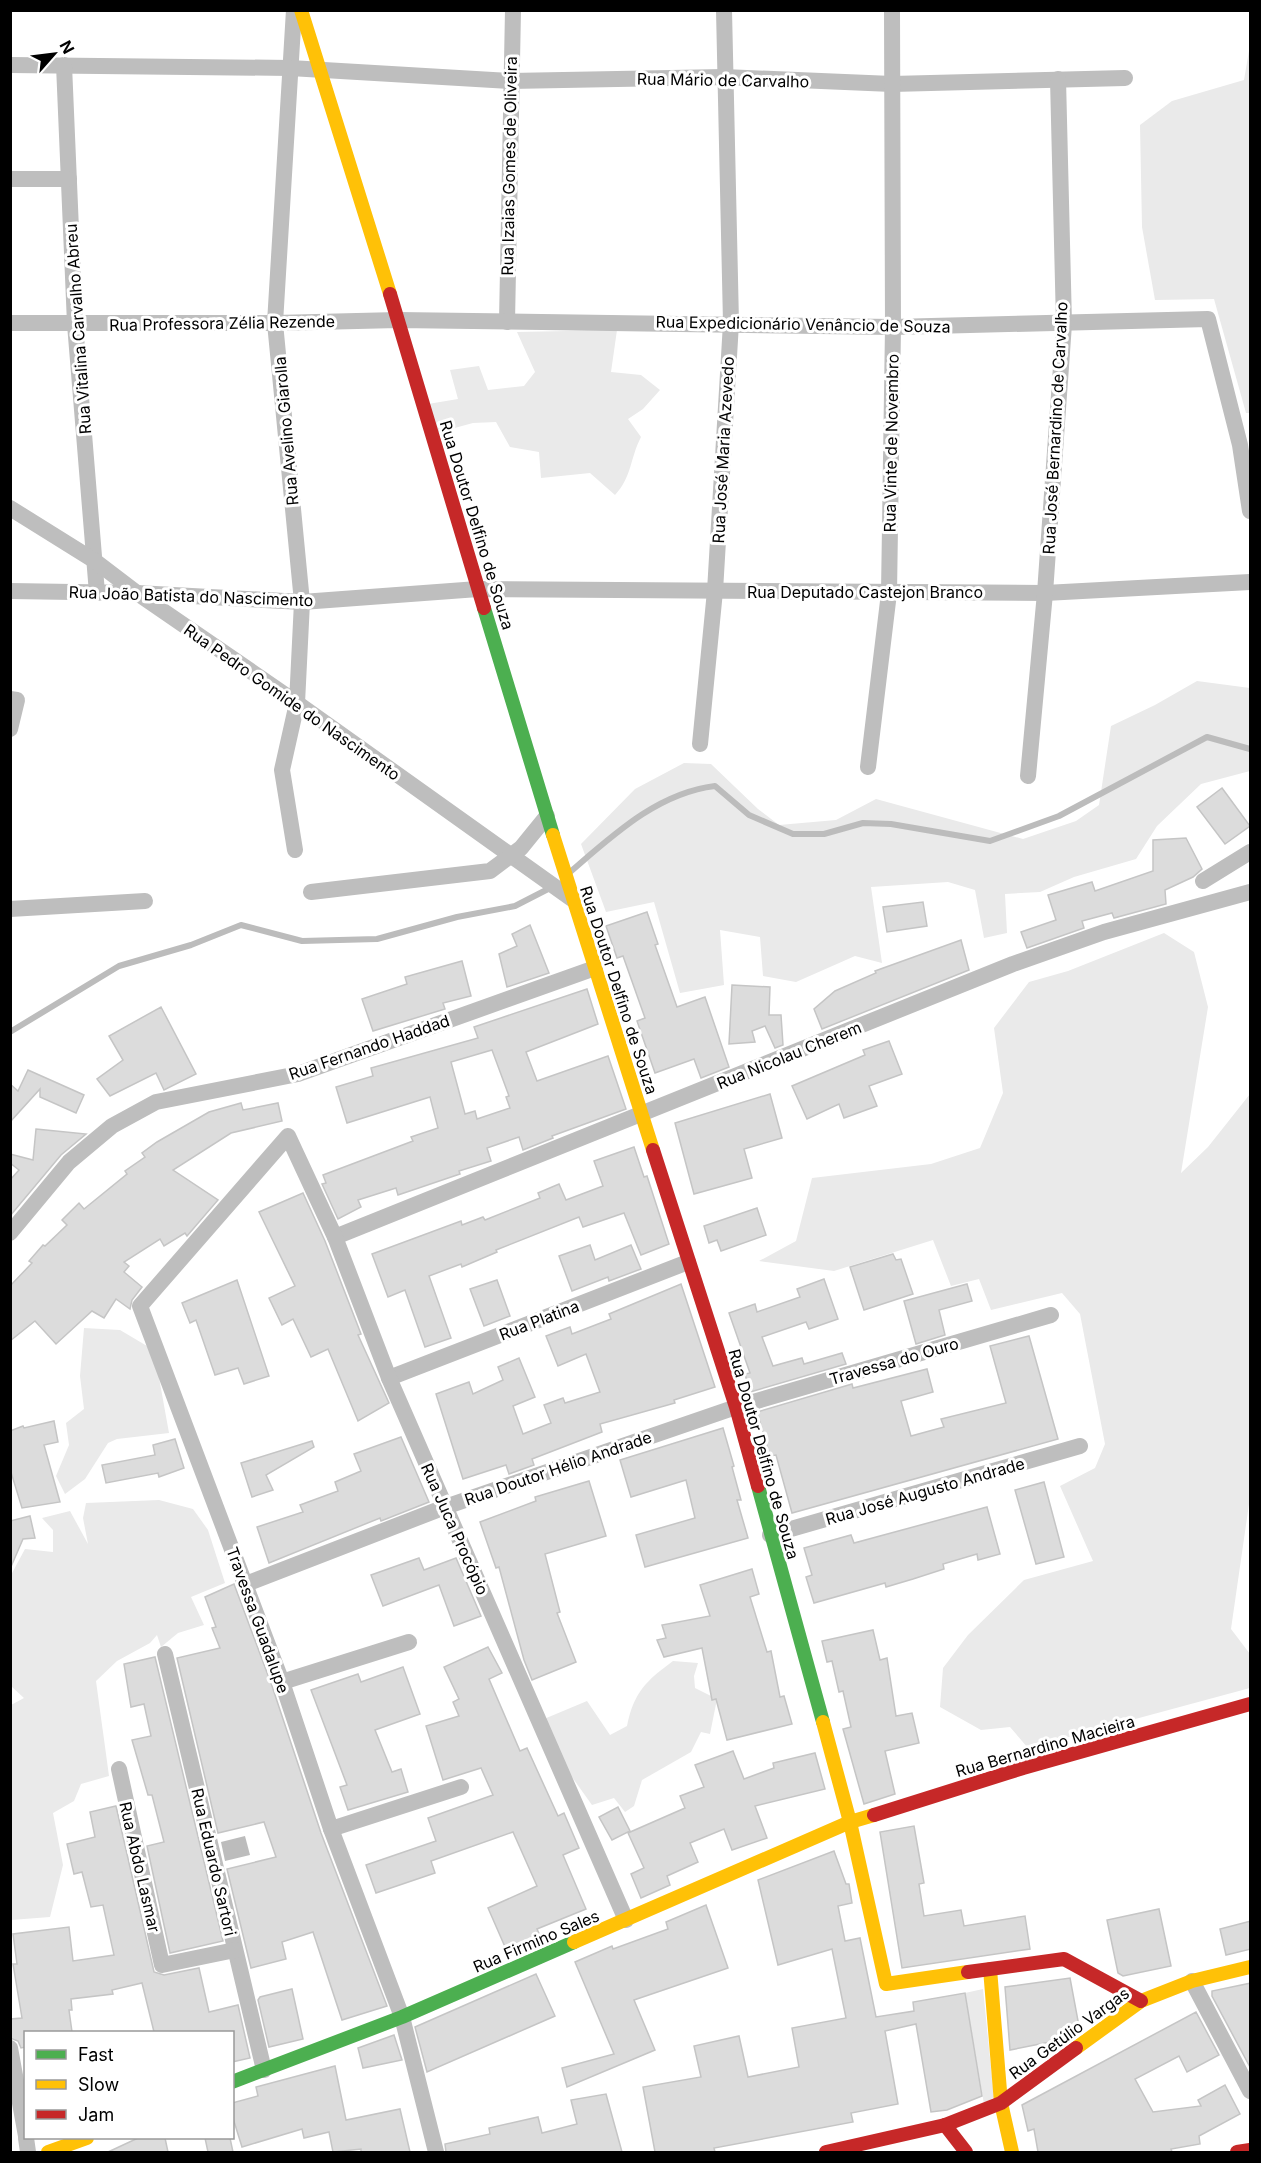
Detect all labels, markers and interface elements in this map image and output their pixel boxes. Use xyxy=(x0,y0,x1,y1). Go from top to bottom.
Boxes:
north arrow xyxy=(24,24,84,84)
text: N xyxy=(56,37,79,57)
street label: Rua Izaias Gomes de Oliveira xyxy=(497,56,521,276)
street label: Rua Mário de Carvalho xyxy=(637,68,809,92)
street label: Rua Vitalina Carvalho Abreu xyxy=(61,223,95,435)
street label: Rua José Bernardino de Carvalho xyxy=(1038,301,1072,555)
street label: Rua Professora Zélia Rezende xyxy=(109,311,335,335)
street label: Rua Expedicionário Venâncio de Souza xyxy=(655,311,951,337)
street label: Rua Vinte de Novembro xyxy=(879,354,903,532)
street label: Rua Avelino Giarolla xyxy=(270,356,302,506)
street label: Rua José Maria Azevedo xyxy=(708,356,738,544)
street label: Rua Doutor Delfino de Souza xyxy=(436,418,518,632)
street label: Rua João Batista do Nascimento xyxy=(68,582,314,610)
street label: Rua Deputado Castejon Branco xyxy=(747,582,983,602)
street label: Rua Pedro Gomide do Nascimento xyxy=(180,619,404,785)
street label: Rua Doutor Delfino de Souza xyxy=(576,883,662,1097)
street label: Rua Fernando Haddad xyxy=(286,1010,452,1084)
street label: Rua Nicolau Cherem xyxy=(714,1017,864,1093)
street label: Rua Platina xyxy=(496,1296,582,1344)
street label: Travessa do Ouro xyxy=(827,1333,961,1389)
street label: Rua Doutor Delfino de Souza xyxy=(724,1347,804,1561)
street label: Rua Doutor Hélio Andrade xyxy=(462,1427,654,1509)
street label: Rua José Augusto Andrade xyxy=(823,1453,1027,1529)
street label: Rua Juca Procópio xyxy=(417,1460,493,1598)
street label: Travessa Guadalupe xyxy=(222,1544,294,1696)
street label: Rua Bernardino Macieira xyxy=(953,1711,1137,1781)
street label: Rua Eduardo Sartori xyxy=(187,1786,241,1938)
street label: Rua Abdo Lasmar xyxy=(115,1800,165,1934)
street label: Rua Firmino Sales xyxy=(470,1905,602,1977)
street label: Rua Getúlio Vargas xyxy=(1005,1983,1133,2083)
legend xyxy=(24,2031,234,2139)
text: Fast xyxy=(78,2044,114,2065)
text: Slow xyxy=(78,2074,119,2095)
text: Jam xyxy=(78,2104,114,2125)

